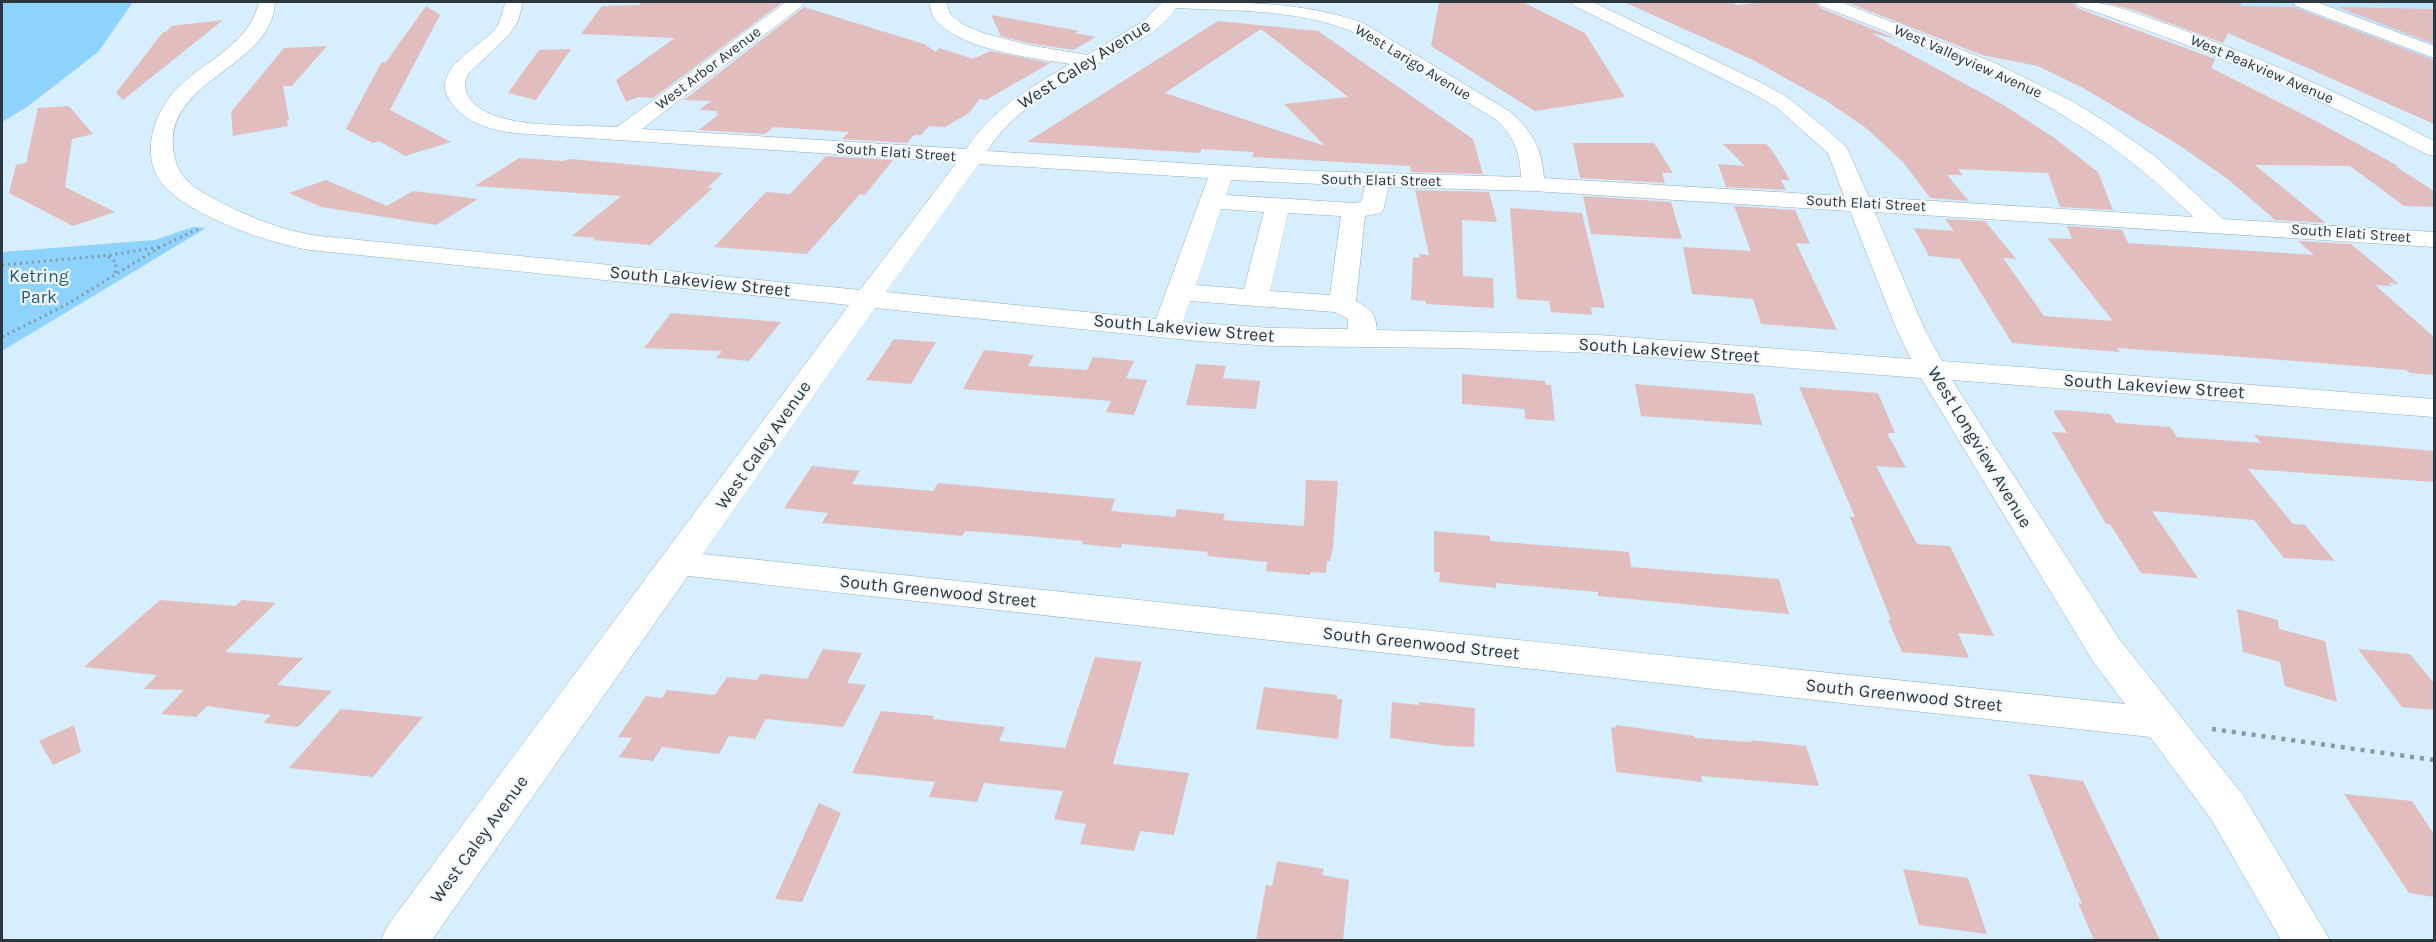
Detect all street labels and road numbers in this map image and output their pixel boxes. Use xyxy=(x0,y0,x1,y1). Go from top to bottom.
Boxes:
street label: West Caley Avenue xyxy=(1014,14,1154,114)
street label: West Larigo Avenue xyxy=(1352,20,1474,104)
street label: West Valleyview Avenue xyxy=(1891,20,2045,102)
street label: West Arbor Avenue xyxy=(652,23,764,113)
street label: West Peakview Avenue xyxy=(2188,31,2336,107)
street label: South Elati Street xyxy=(835,139,957,165)
street label: South Elati Street xyxy=(1321,170,1442,190)
street label: South Elati Street xyxy=(1805,191,1927,215)
street label: South Elati Street xyxy=(2290,220,2412,246)
street label: South Lakeview Street xyxy=(609,261,792,301)
street label: South Lakeview Street xyxy=(1093,309,1276,347)
street label: South Lakeview Street xyxy=(1578,333,1761,367)
street label: West Longview Avenue xyxy=(1923,362,2037,532)
street label: South Lakeview Street xyxy=(2063,369,2246,403)
street label: West Caley Avenue xyxy=(710,376,816,514)
street label: South Greenwood Street xyxy=(838,570,1038,612)
street label: South Greenwood Street xyxy=(1321,622,1521,664)
street label: South Greenwood Street xyxy=(1804,674,2004,716)
street label: West Caley Avenue xyxy=(425,771,533,907)

